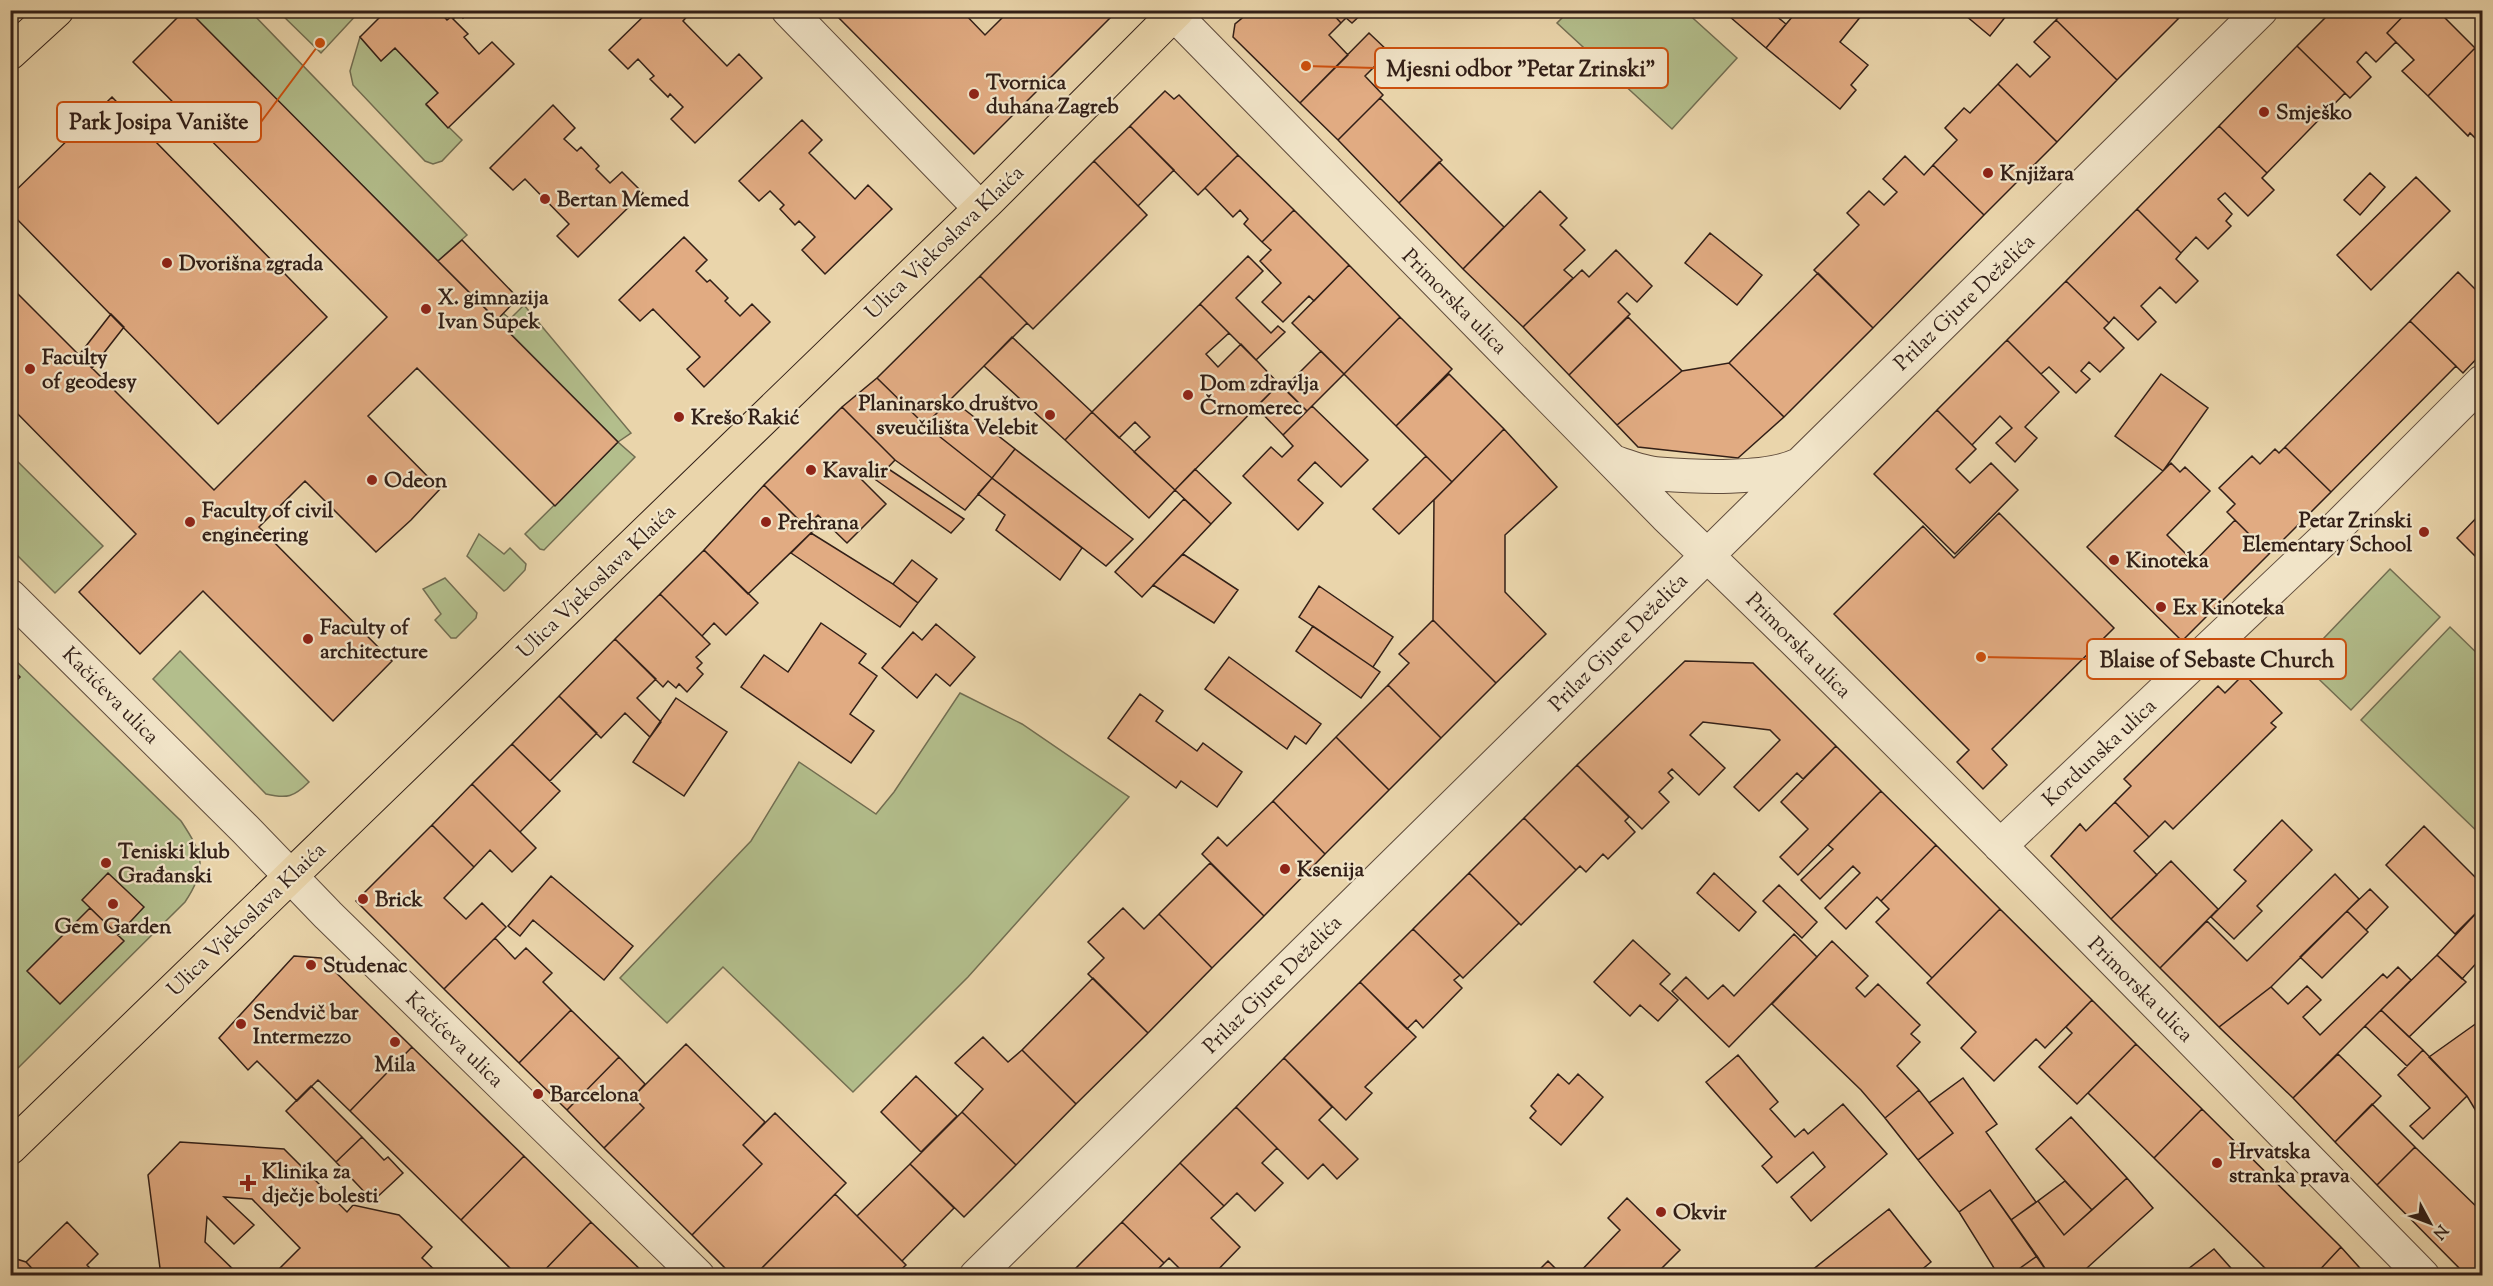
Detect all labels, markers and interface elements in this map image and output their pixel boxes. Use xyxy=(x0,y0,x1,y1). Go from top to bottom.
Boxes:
callout: Mjesni odbor "Petar Zrinski" xyxy=(1375,48,1668,88)
text: Mjesni odbor "Petar Zrinski" xyxy=(1386,55,1656,87)
place label: Tvornica duhana Zagreb xyxy=(986,69,1119,123)
marker: Tvornica duhana Zagreb xyxy=(967,87,981,101)
place label: Smješko xyxy=(2276,99,2352,129)
callout: Park Josipa Vanište xyxy=(57,102,261,142)
marker: Smješko xyxy=(2257,105,2271,119)
text: Park Josipa Vanište xyxy=(69,108,249,140)
street label: Ulica Vjekoslava Klaića xyxy=(859,159,1032,327)
place label: Knjižara xyxy=(2000,160,2074,190)
marker: Knjižara xyxy=(1981,166,1995,180)
place label: Bertan Memed xyxy=(557,186,689,216)
marker: Bertan Memed xyxy=(538,192,552,206)
street label: Prilaz Gjure Deželića xyxy=(1888,228,2043,379)
street label: Primorska ulica xyxy=(1394,243,1513,362)
place label: Dvorišna zgrada xyxy=(179,250,323,280)
marker: Dvorišna zgrada xyxy=(160,256,174,270)
place label: X. gimnazija Ivan Supek xyxy=(438,284,549,338)
marker: X. gimnazija Ivan Supek xyxy=(419,302,433,316)
place label: Faculty of geodesy xyxy=(42,344,137,398)
marker: Faculty of geodesy xyxy=(23,362,37,376)
place label: Dom zdravlja Črnomerec xyxy=(1200,370,1319,424)
marker: Dom zdravlja Črnomerec xyxy=(1181,388,1195,402)
place label: Planinarsko društvo sveučilišta Velebit xyxy=(858,390,1039,444)
place label: Krešo Rakić xyxy=(691,404,800,434)
marker: Planinarsko društvo sveučilišta Velebit xyxy=(1043,408,1057,422)
marker: Krešo Rakić xyxy=(672,410,686,424)
place label: Kavalir xyxy=(823,457,888,487)
marker: Kavalir xyxy=(804,463,818,477)
place label: Odeon xyxy=(384,467,448,497)
marker: Odeon xyxy=(365,473,379,487)
place label: Faculty of civil engineering xyxy=(202,497,334,551)
street label: Ulica Vjekoslava Klaića xyxy=(511,498,684,666)
place label: Petar Zrinski Elementary School xyxy=(2243,507,2412,561)
place label: Prehrana xyxy=(778,509,859,539)
marker: Faculty of civil engineering xyxy=(183,515,197,529)
marker: Prehrana xyxy=(759,515,773,529)
marker: Petar Zrinski Elementary School xyxy=(2417,525,2431,539)
place label: Kinoteka xyxy=(2126,547,2209,577)
marker: Kinoteka xyxy=(2107,553,2121,567)
street label: Prilaz Gjure Deželića xyxy=(1543,567,1696,720)
street label: Primorska ulica xyxy=(1738,587,1857,706)
place label: Ex Kinoteka xyxy=(2173,594,2285,624)
marker: Ex Kinoteka xyxy=(2154,600,2168,614)
place label: Faculty of architecture xyxy=(320,614,428,668)
marker: Faculty of architecture xyxy=(301,632,315,646)
callout: Blaise of Sebaste Church xyxy=(2087,639,2346,679)
street label: Kačićeva ulica xyxy=(54,641,165,752)
text: Blaise of Sebaste Church xyxy=(2100,646,2334,678)
street label: Kordunska ulica xyxy=(2037,692,2164,814)
street label: Ulica Vjekoslava Klaića xyxy=(161,836,334,1004)
place label: Teniski klub Građanski xyxy=(118,838,230,892)
marker: Teniski klub Građanski xyxy=(99,856,113,870)
place label: Ksenija xyxy=(1297,856,1364,886)
marker: Ksenija xyxy=(1278,862,1292,876)
place label: Brick xyxy=(375,886,423,916)
marker: Brick xyxy=(356,892,370,906)
marker: Gem Garden xyxy=(106,897,120,911)
street label: Prilaz Gjure Deželića xyxy=(1197,909,1350,1062)
place label: Gem Garden xyxy=(54,913,172,943)
street label: Primorska ulica xyxy=(2080,931,2199,1050)
place label: Studenac xyxy=(323,952,408,982)
marker: Studenac xyxy=(304,958,318,972)
street label: Kačićeva ulica xyxy=(398,986,510,1096)
place label: Sendvič bar Intermezzo xyxy=(253,999,359,1053)
marker: Sendvič bar Intermezzo xyxy=(234,1017,248,1031)
marker: Mila xyxy=(388,1035,402,1049)
place label: Mila xyxy=(375,1051,416,1081)
place label: Barcelona xyxy=(550,1081,639,1111)
marker: Barcelona xyxy=(531,1087,545,1101)
place label: Hrvatska stranka prava xyxy=(2229,1138,2350,1192)
marker: Hrvatska stranka prava xyxy=(2210,1156,2224,1170)
place label: Klinika za dječje bolesti xyxy=(262,1158,379,1212)
marker: Klinika za dječje bolesti xyxy=(239,1174,257,1192)
north arrow xyxy=(2400,1193,2460,1253)
place label: Okvir xyxy=(1673,1199,1727,1229)
marker: Okvir xyxy=(1654,1205,1668,1219)
text: N xyxy=(2426,1219,2452,1244)

